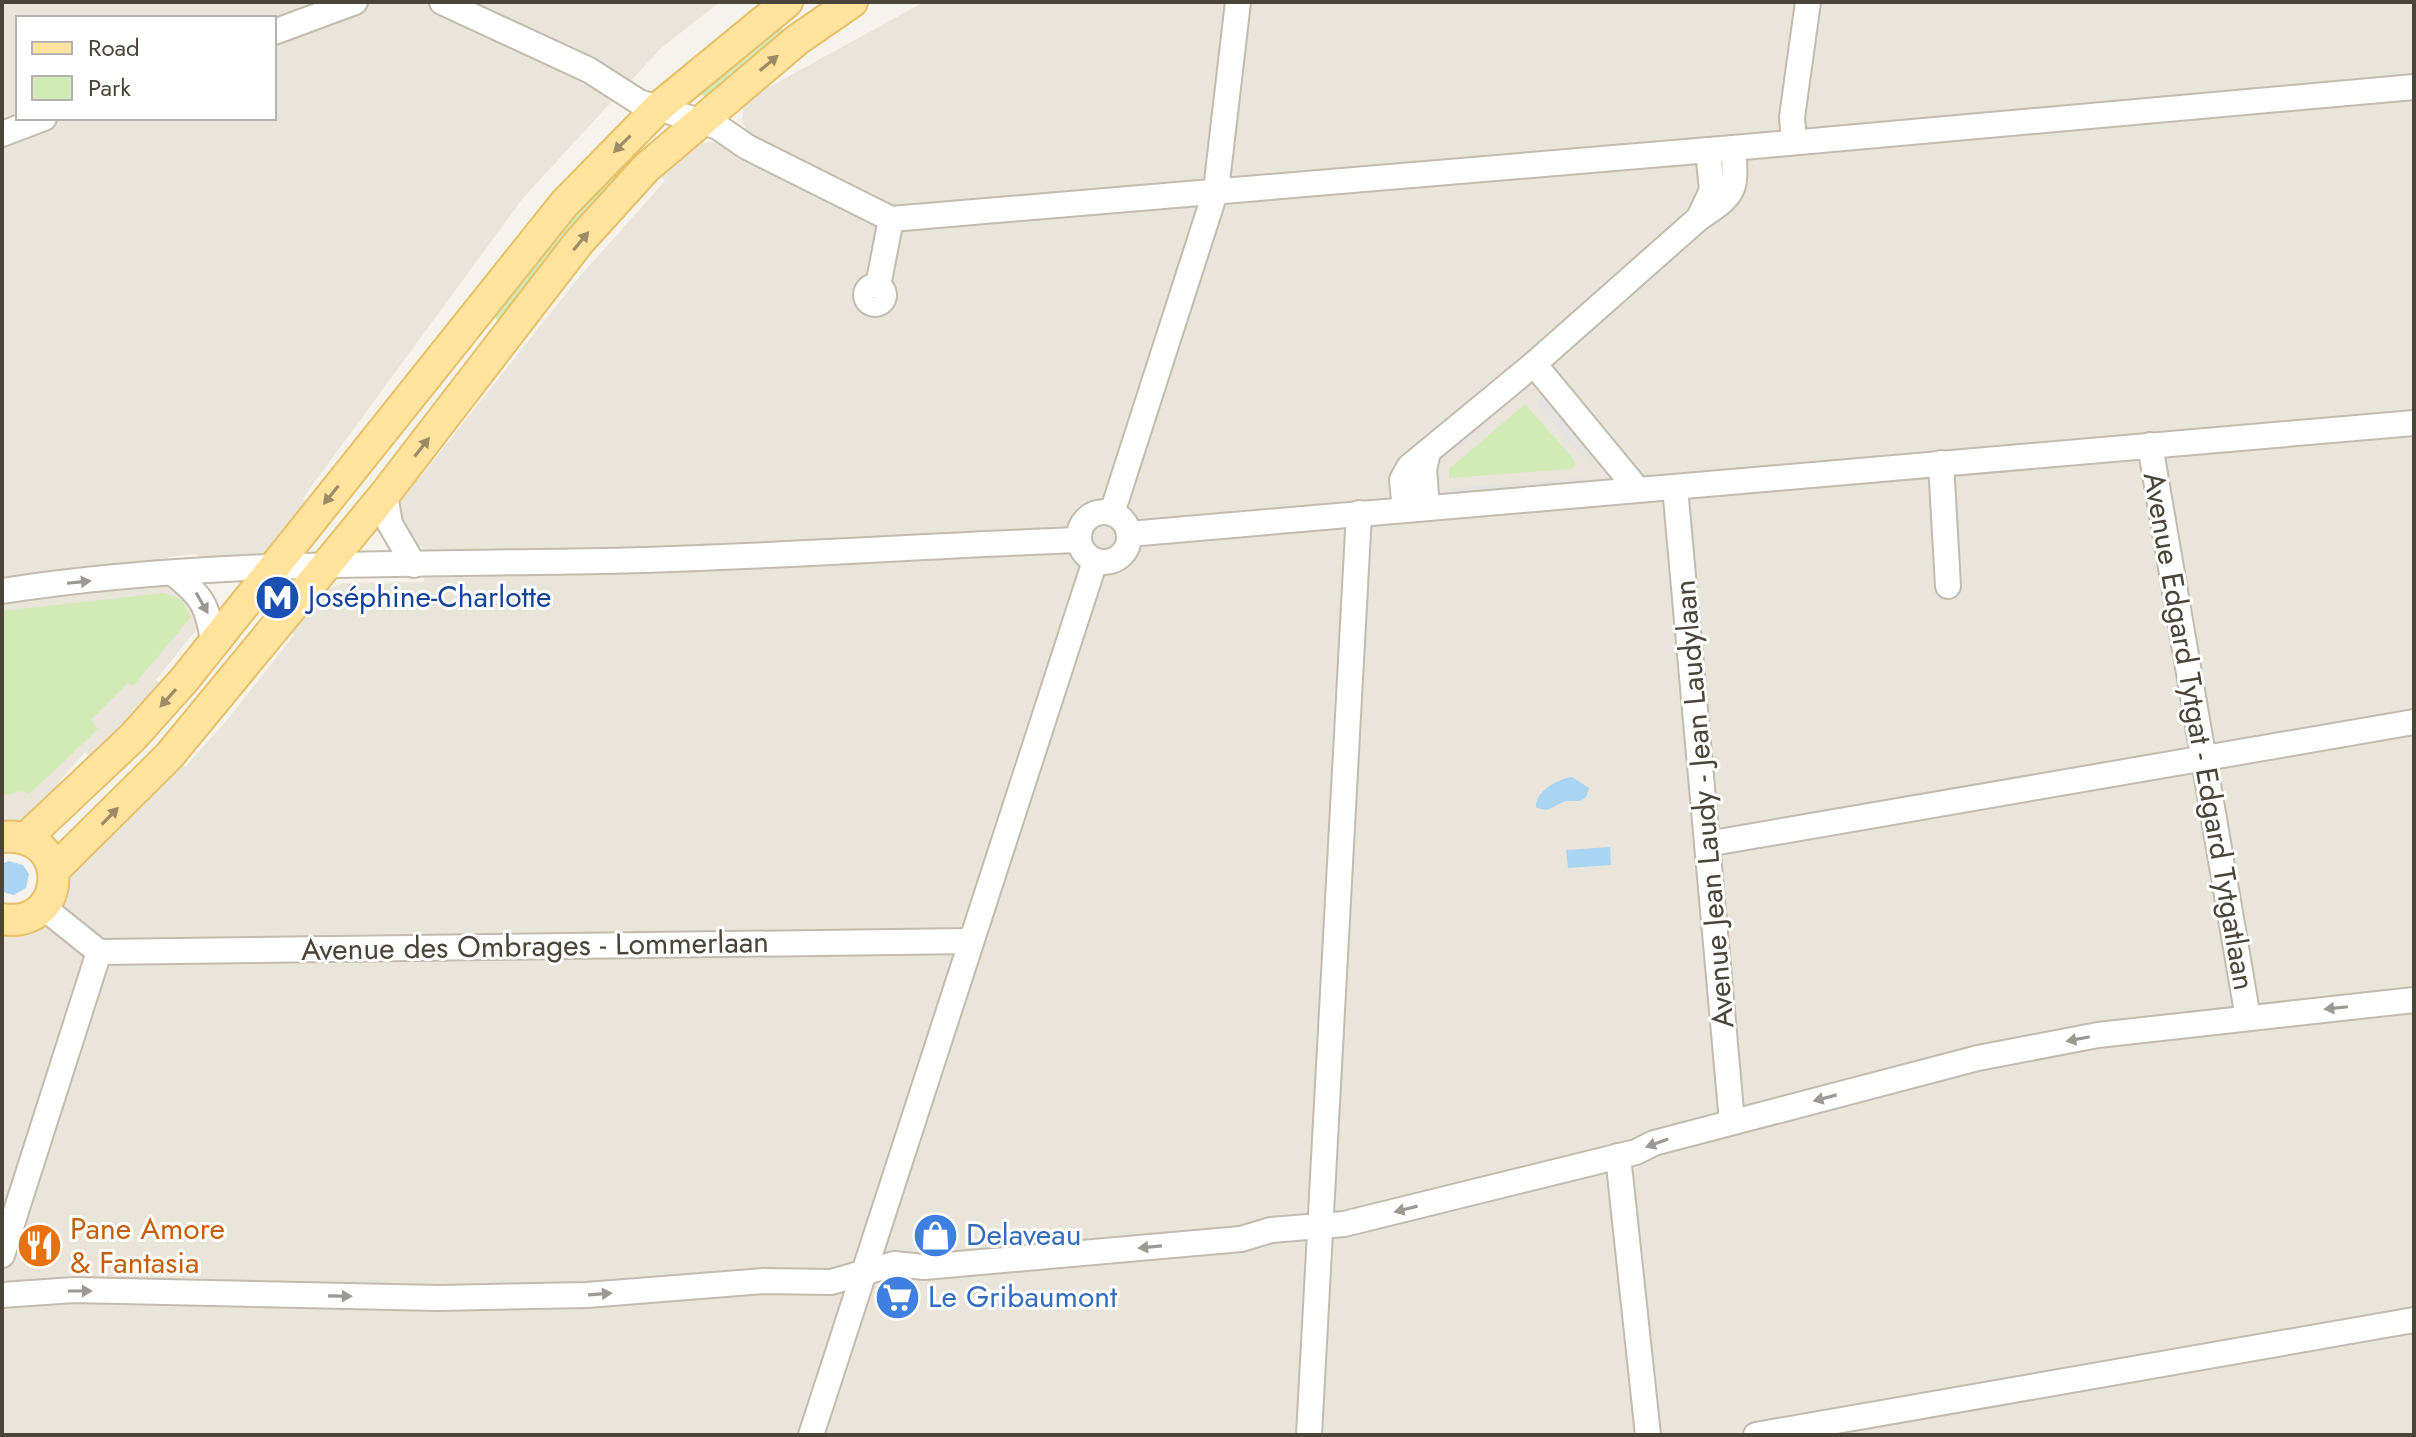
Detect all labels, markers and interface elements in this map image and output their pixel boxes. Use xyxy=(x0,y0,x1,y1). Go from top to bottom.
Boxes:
legend xyxy=(16,16,276,120)
text: Road xyxy=(88,30,140,65)
one-way arrow xyxy=(759,55,779,72)
text: Park xyxy=(88,70,131,105)
one-way arrow xyxy=(613,134,631,153)
one-way arrow xyxy=(572,231,589,251)
one-way arrow xyxy=(413,437,429,457)
street label: Avenue Edgard Tytgat - Edgard Tytgatlaan xyxy=(2133,468,2266,993)
one-way arrow xyxy=(323,485,340,505)
metro station icon: Joséphine-Charlotte xyxy=(253,573,301,621)
one-way arrow xyxy=(67,575,92,588)
place label: Joséphine-Charlotte xyxy=(304,575,551,618)
street label: Avenue Jean Laudy - Jean Laudylaan xyxy=(1662,578,1745,1030)
one-way arrow xyxy=(194,592,208,614)
one-way arrow xyxy=(160,688,178,707)
one-way arrow xyxy=(100,807,119,826)
street label: Avenue des Ombrages - Lommerlaan xyxy=(301,920,769,971)
one-way arrow xyxy=(2324,1002,2349,1015)
one-way arrow xyxy=(2066,1033,2091,1046)
one-way arrow xyxy=(1813,1092,1838,1104)
one-way arrow xyxy=(1645,1138,1669,1150)
one-way arrow xyxy=(1394,1204,1419,1216)
place label: Pane Amore & Fantasia xyxy=(70,1207,225,1284)
shop icon: Delaveau xyxy=(911,1211,959,1259)
place label: Delaveau xyxy=(966,1213,1081,1256)
restaurant icon: Pane Amore & Fantasia xyxy=(15,1222,63,1270)
one-way arrow xyxy=(1137,1241,1162,1254)
supermarket icon: Le Gribaumont xyxy=(873,1273,921,1321)
place label: Le Gribaumont xyxy=(928,1275,1118,1318)
one-way arrow xyxy=(68,1285,93,1297)
one-way arrow xyxy=(588,1287,613,1300)
one-way arrow xyxy=(328,1290,353,1302)

